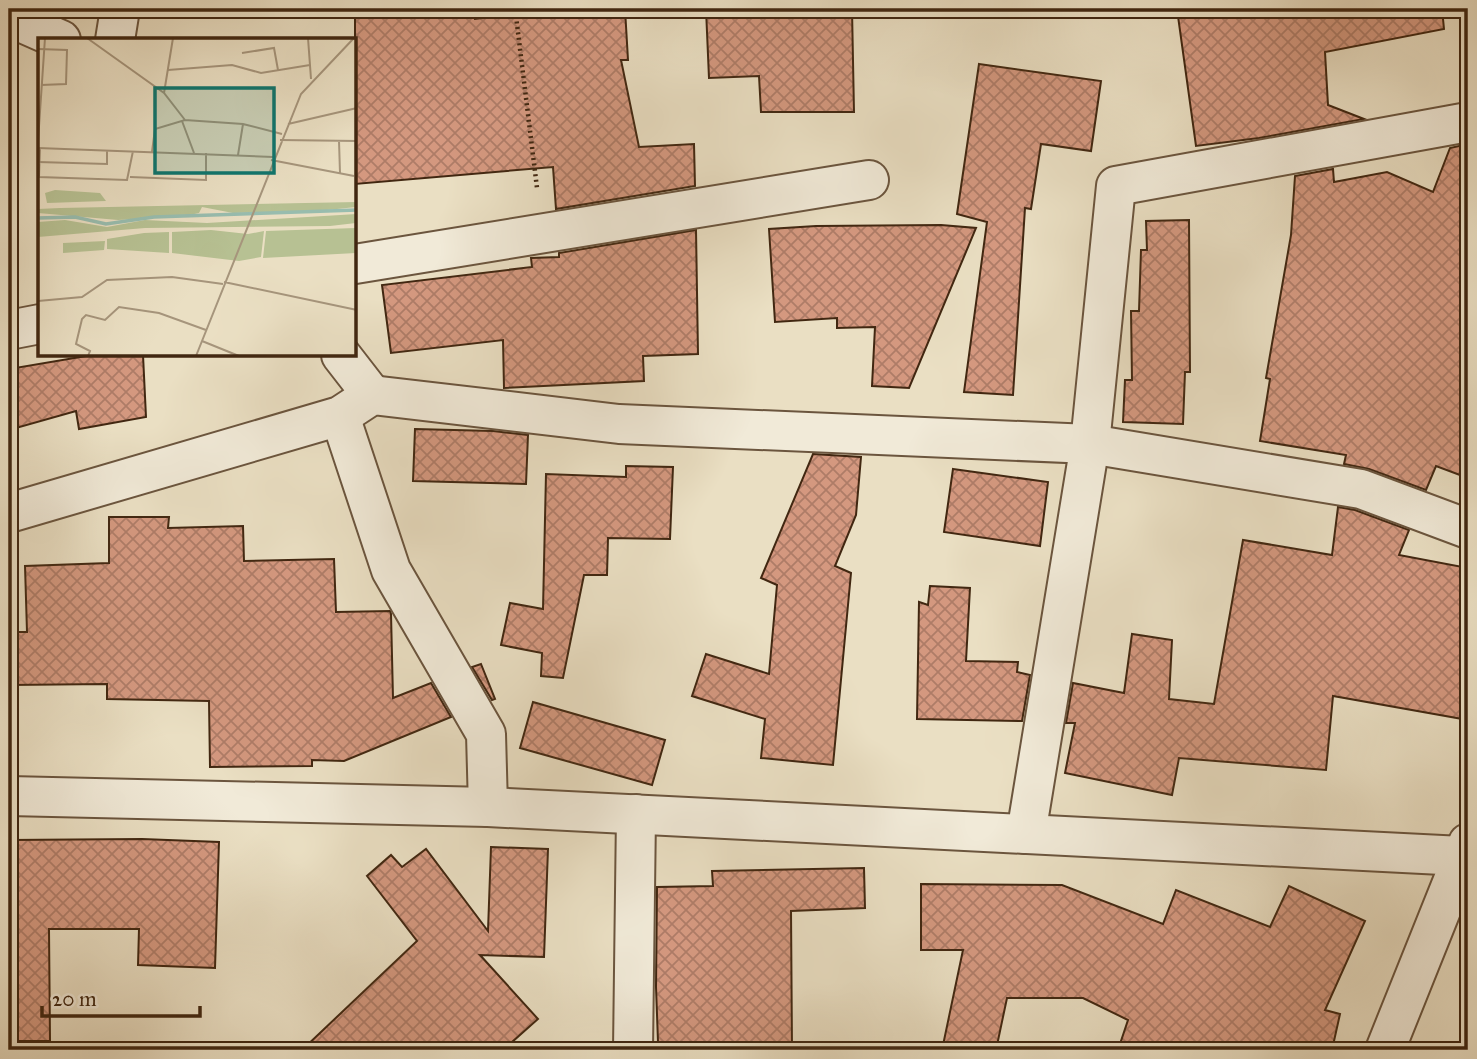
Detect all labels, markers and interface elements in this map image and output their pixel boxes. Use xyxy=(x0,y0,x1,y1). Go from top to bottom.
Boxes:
inset map xyxy=(38,38,357,357)
scale bar xyxy=(42,975,200,1019)
text: 20 m xyxy=(52,986,97,1012)

